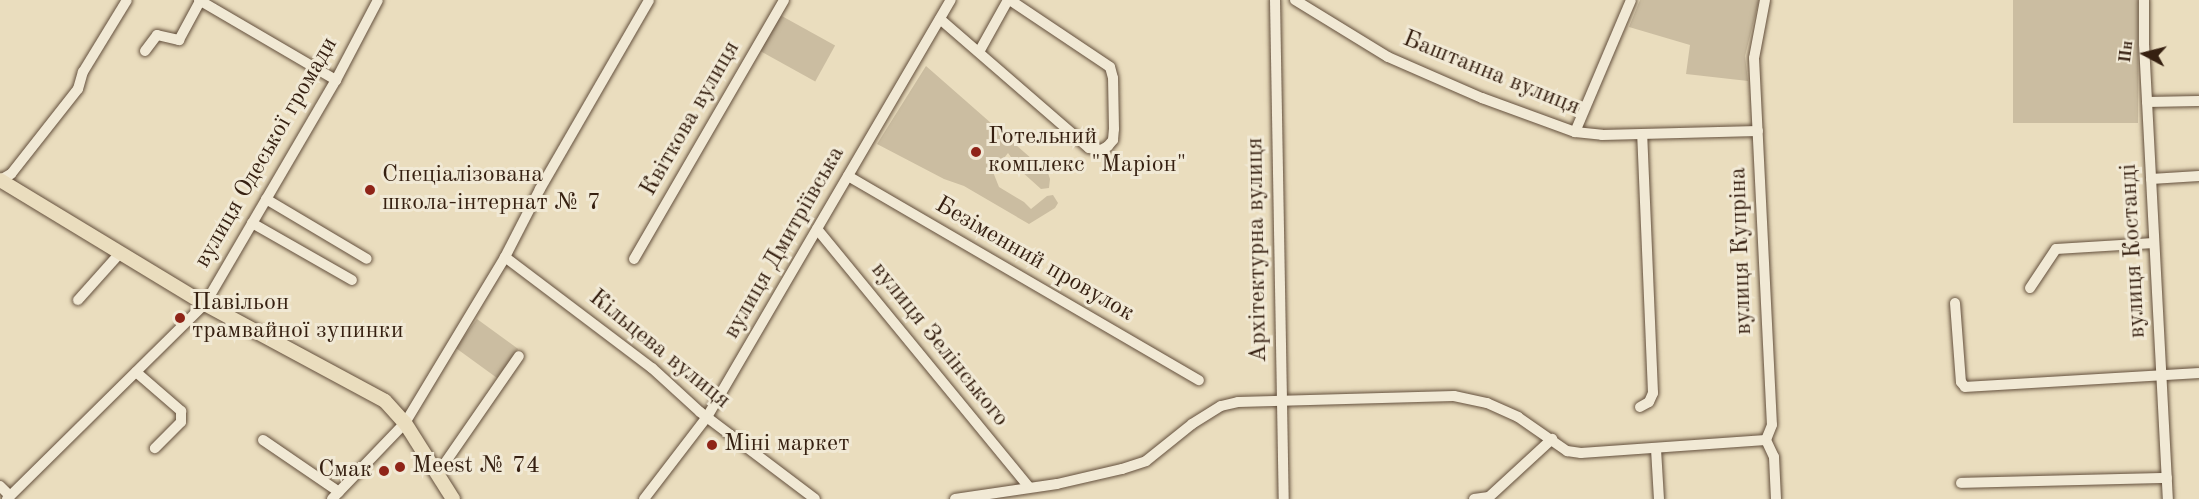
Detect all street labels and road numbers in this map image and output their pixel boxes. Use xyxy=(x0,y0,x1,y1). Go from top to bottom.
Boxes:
street label: Баштанна вулиця xyxy=(1398,25,1584,123)
street label: вулиця Одеської громади xyxy=(189,33,345,273)
street label: Квіткова вулиця xyxy=(635,36,747,202)
street label: Архітектурна вулиця xyxy=(1242,137,1274,363)
street label: вулиця Дмитріївська xyxy=(718,142,852,344)
street label: вулиця Костанді xyxy=(2115,163,2153,339)
street label: вулиця Купріна xyxy=(1725,167,1759,335)
street label: Безіменний провулок xyxy=(929,191,1139,329)
street label: вулиця Зелінського xyxy=(864,257,1014,433)
street label: Кільцева вулиця xyxy=(582,284,736,416)

